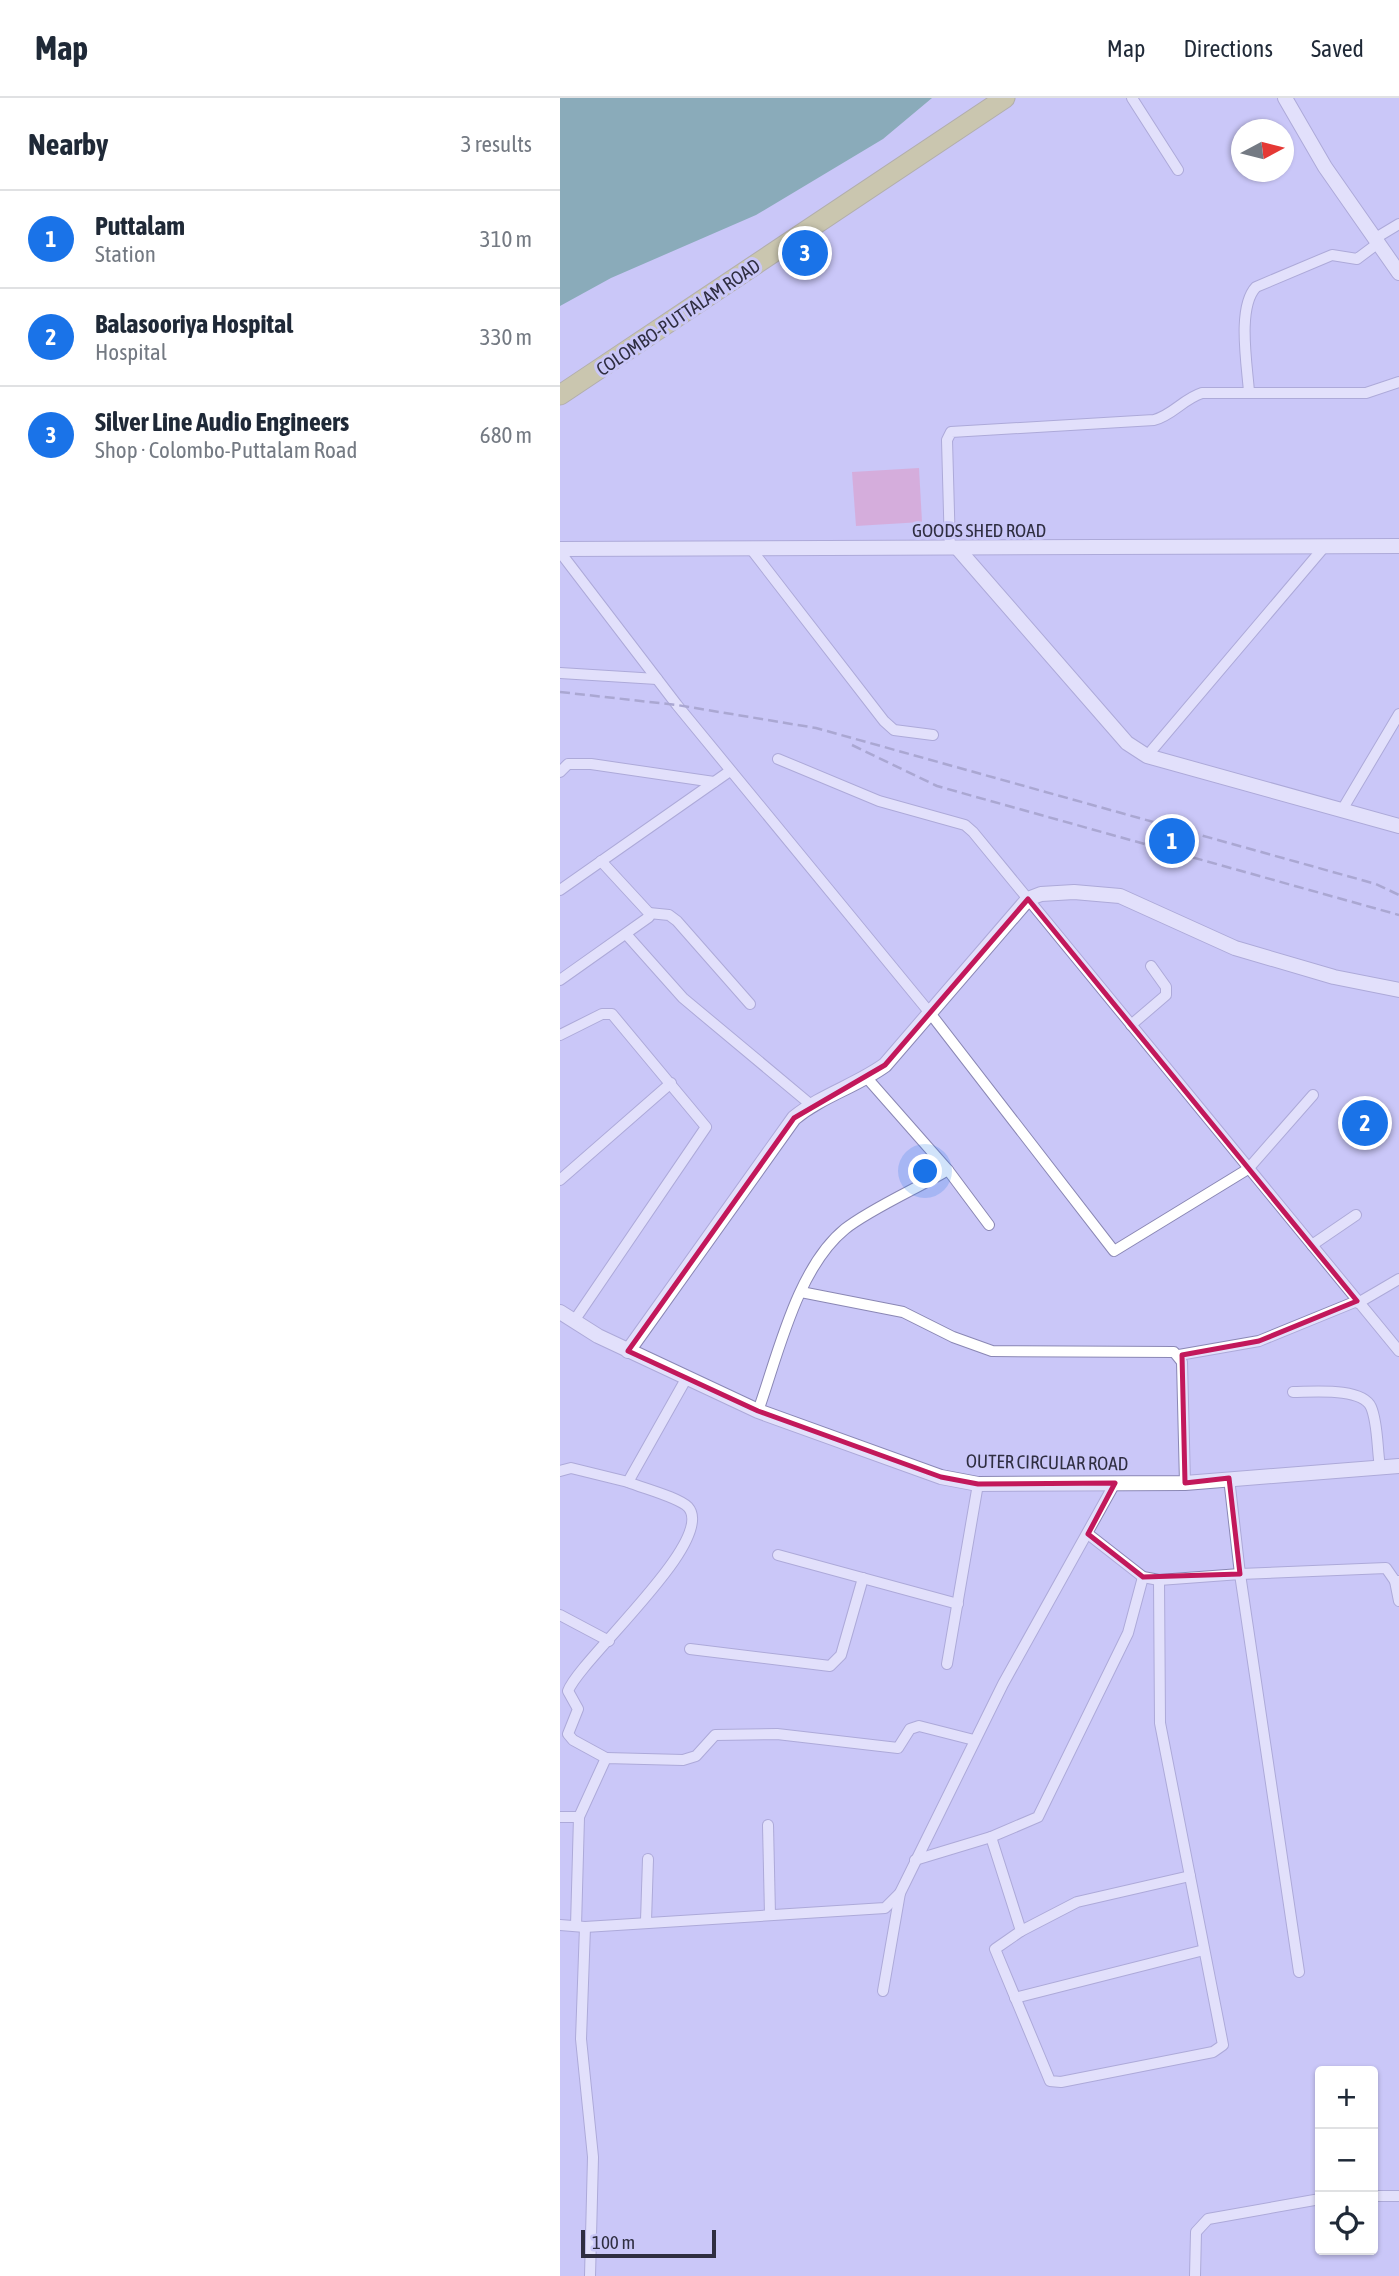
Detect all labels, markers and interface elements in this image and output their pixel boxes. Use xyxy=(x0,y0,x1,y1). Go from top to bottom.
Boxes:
text: Map xyxy=(35,29,88,67)
text: Map xyxy=(1107,35,1145,62)
text: Directions xyxy=(1183,35,1273,62)
text: Saved xyxy=(1311,35,1364,62)
north arrow xyxy=(1231,119,1294,182)
text: Nearby xyxy=(28,127,108,161)
text: 3 results xyxy=(461,131,532,157)
text: Puttalam xyxy=(95,211,185,241)
text: 1 xyxy=(46,226,56,252)
text: 310 m xyxy=(480,226,532,252)
pin: 3 xyxy=(782,227,828,279)
text: Station xyxy=(95,241,156,267)
street label: COLOMBO-PUTTALAM ROAD xyxy=(592,254,764,380)
text: Balasooriya Hospital xyxy=(95,309,293,339)
text: 2 xyxy=(46,324,56,350)
text: 330 m xyxy=(480,324,532,350)
text: Hospital xyxy=(95,339,167,365)
text: Silver Line Audio Engineers xyxy=(95,407,349,437)
text: 3 xyxy=(46,422,56,448)
text: 680 m xyxy=(480,422,532,448)
text: Shop · Colombo-Puttalam Road xyxy=(95,437,357,463)
street label: GOODS SHED ROAD xyxy=(912,519,1046,541)
pin: 1 xyxy=(1149,815,1195,867)
pin: 2 xyxy=(1342,1097,1388,1149)
your location xyxy=(908,1154,942,1188)
street label: OUTER CIRCULAR ROAD xyxy=(966,1450,1128,1474)
map controls xyxy=(1315,2066,1378,2255)
button: + xyxy=(1315,2066,1378,2129)
button: − xyxy=(1315,2129,1378,2192)
button: locate xyxy=(1315,2192,1378,2255)
scale bar xyxy=(581,2227,716,2259)
text: 100 m xyxy=(592,2231,635,2253)

